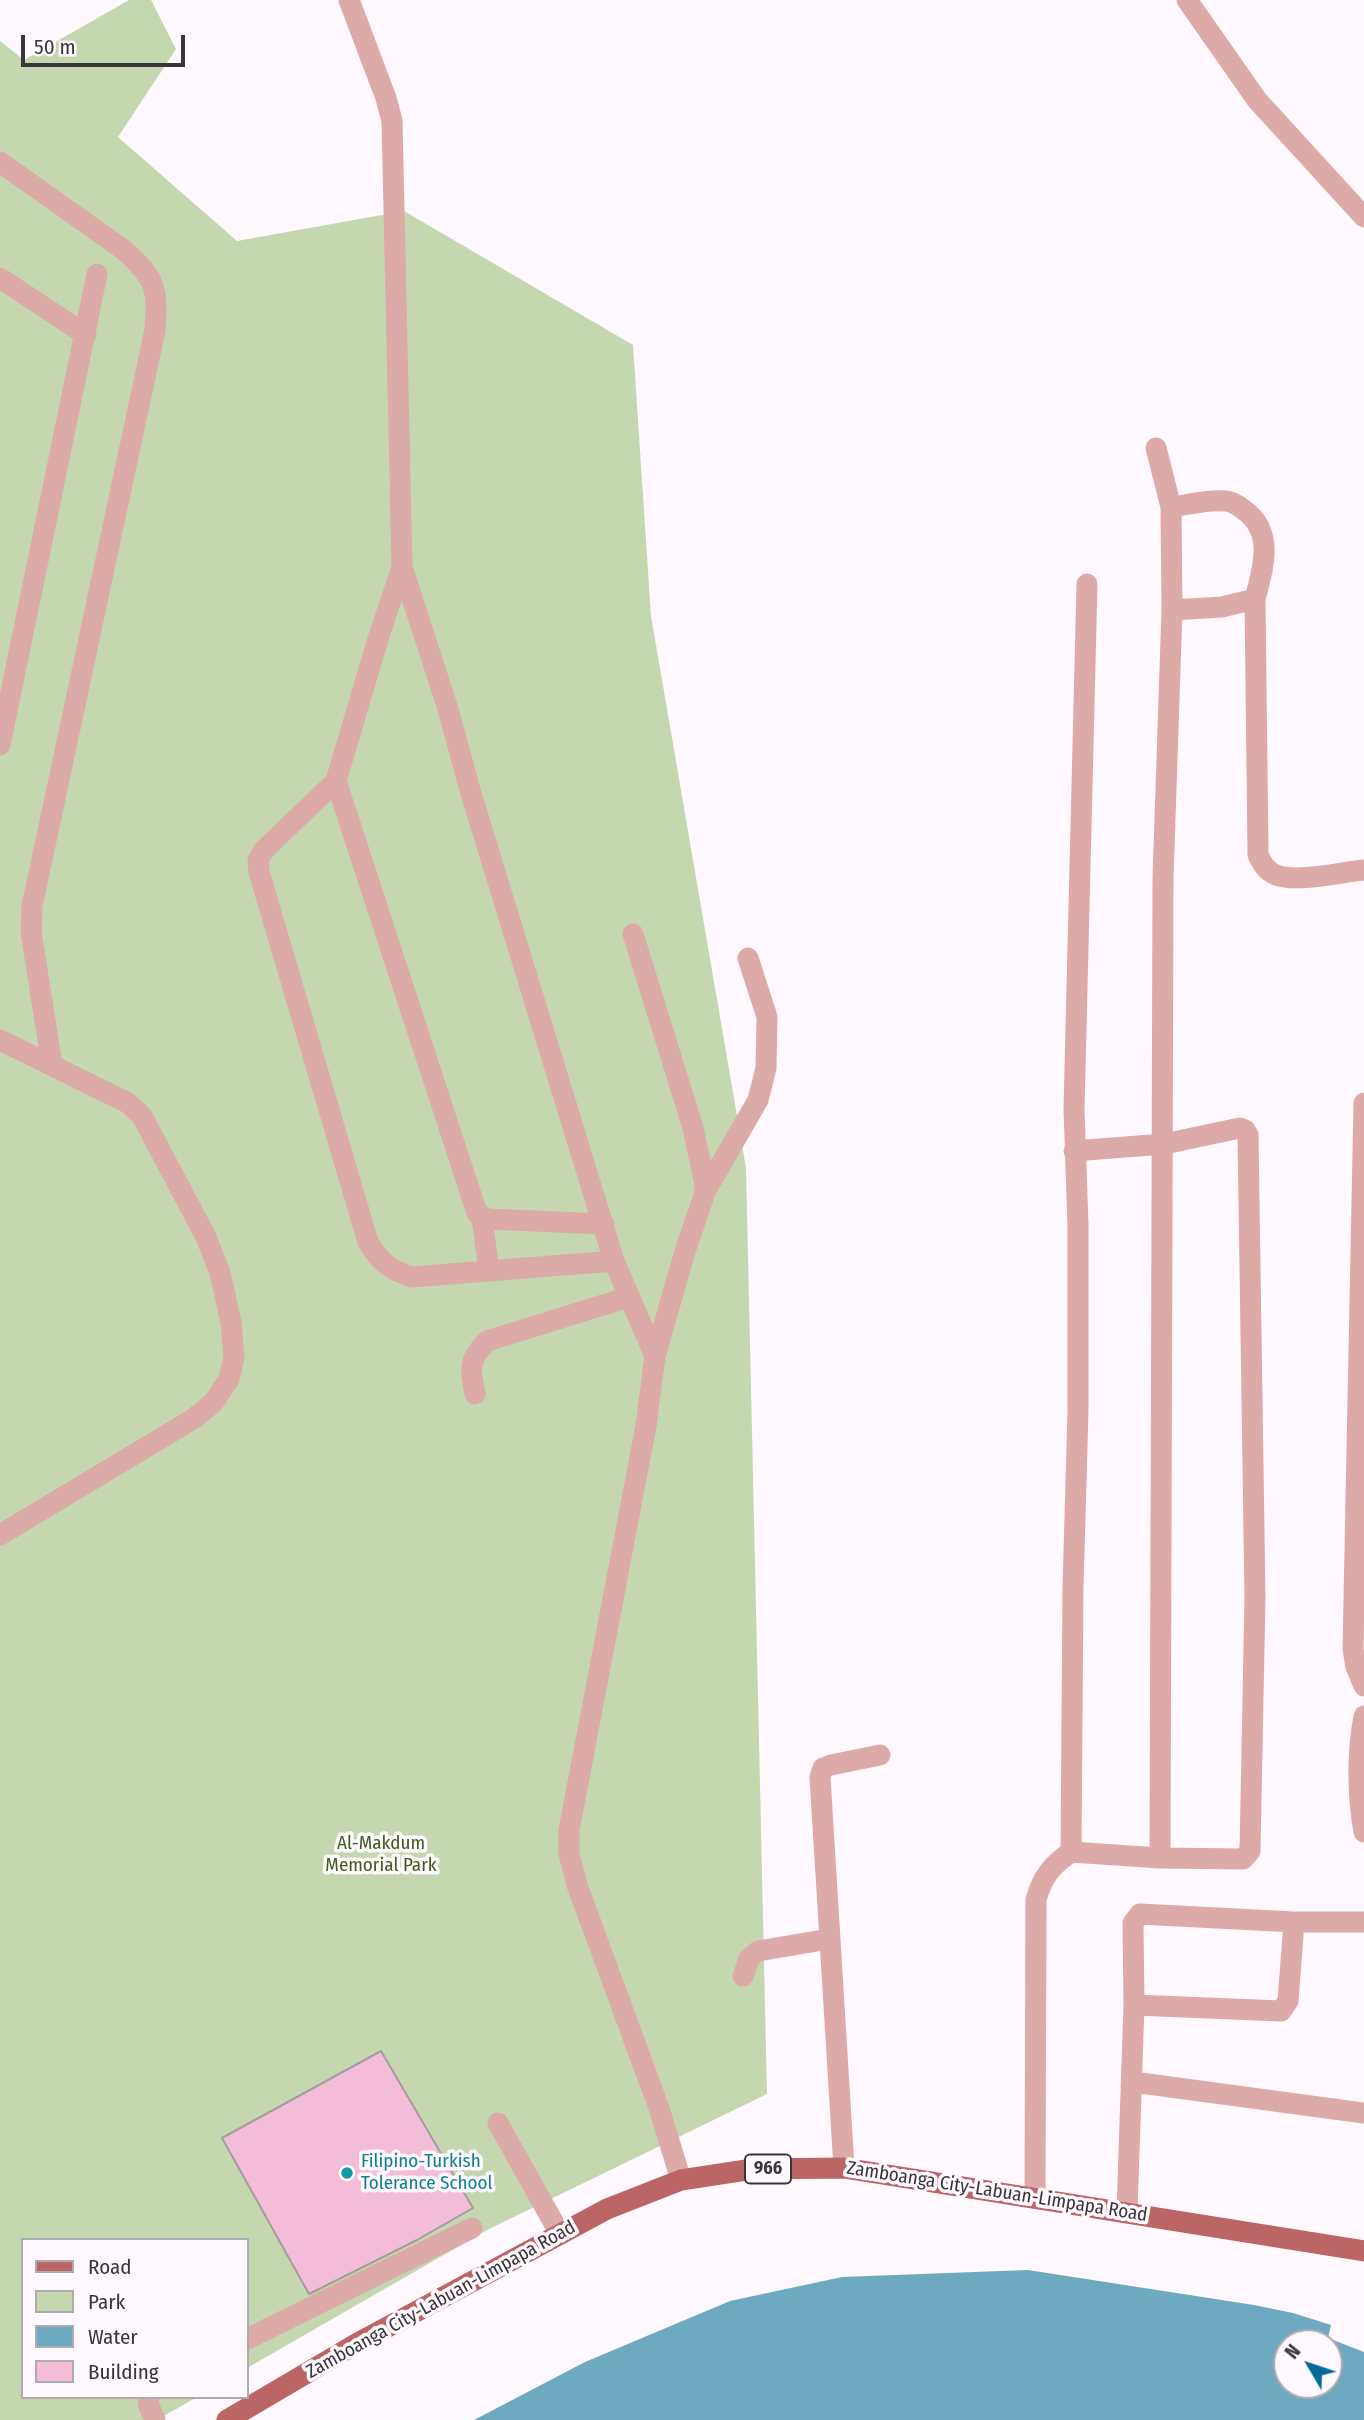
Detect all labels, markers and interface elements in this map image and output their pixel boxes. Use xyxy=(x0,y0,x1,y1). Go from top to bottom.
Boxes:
scale bar xyxy=(24,21,189,65)
text: 50 m xyxy=(34,34,76,60)
park label: Al-Makdum Memorial Park xyxy=(325,1833,437,1877)
place label: Filipino-Turkish Tolerance School xyxy=(361,2151,493,2195)
road number: 966 xyxy=(745,2154,791,2183)
street label: Zamboanga City-Labuan-Limpapa Road xyxy=(845,2157,1149,2227)
marker: Filipino-Turkish Tolerance School xyxy=(339,2165,355,2181)
street label: Zamboanga City-Labuan-Limpapa Road xyxy=(302,2216,580,2384)
legend xyxy=(21,2238,248,2399)
text: Road xyxy=(88,2254,132,2280)
text: Park xyxy=(88,2289,125,2315)
text: Water xyxy=(88,2324,138,2350)
north arrow xyxy=(1273,2329,1343,2399)
text: N xyxy=(1280,2340,1305,2363)
text: Building xyxy=(88,2359,159,2385)

